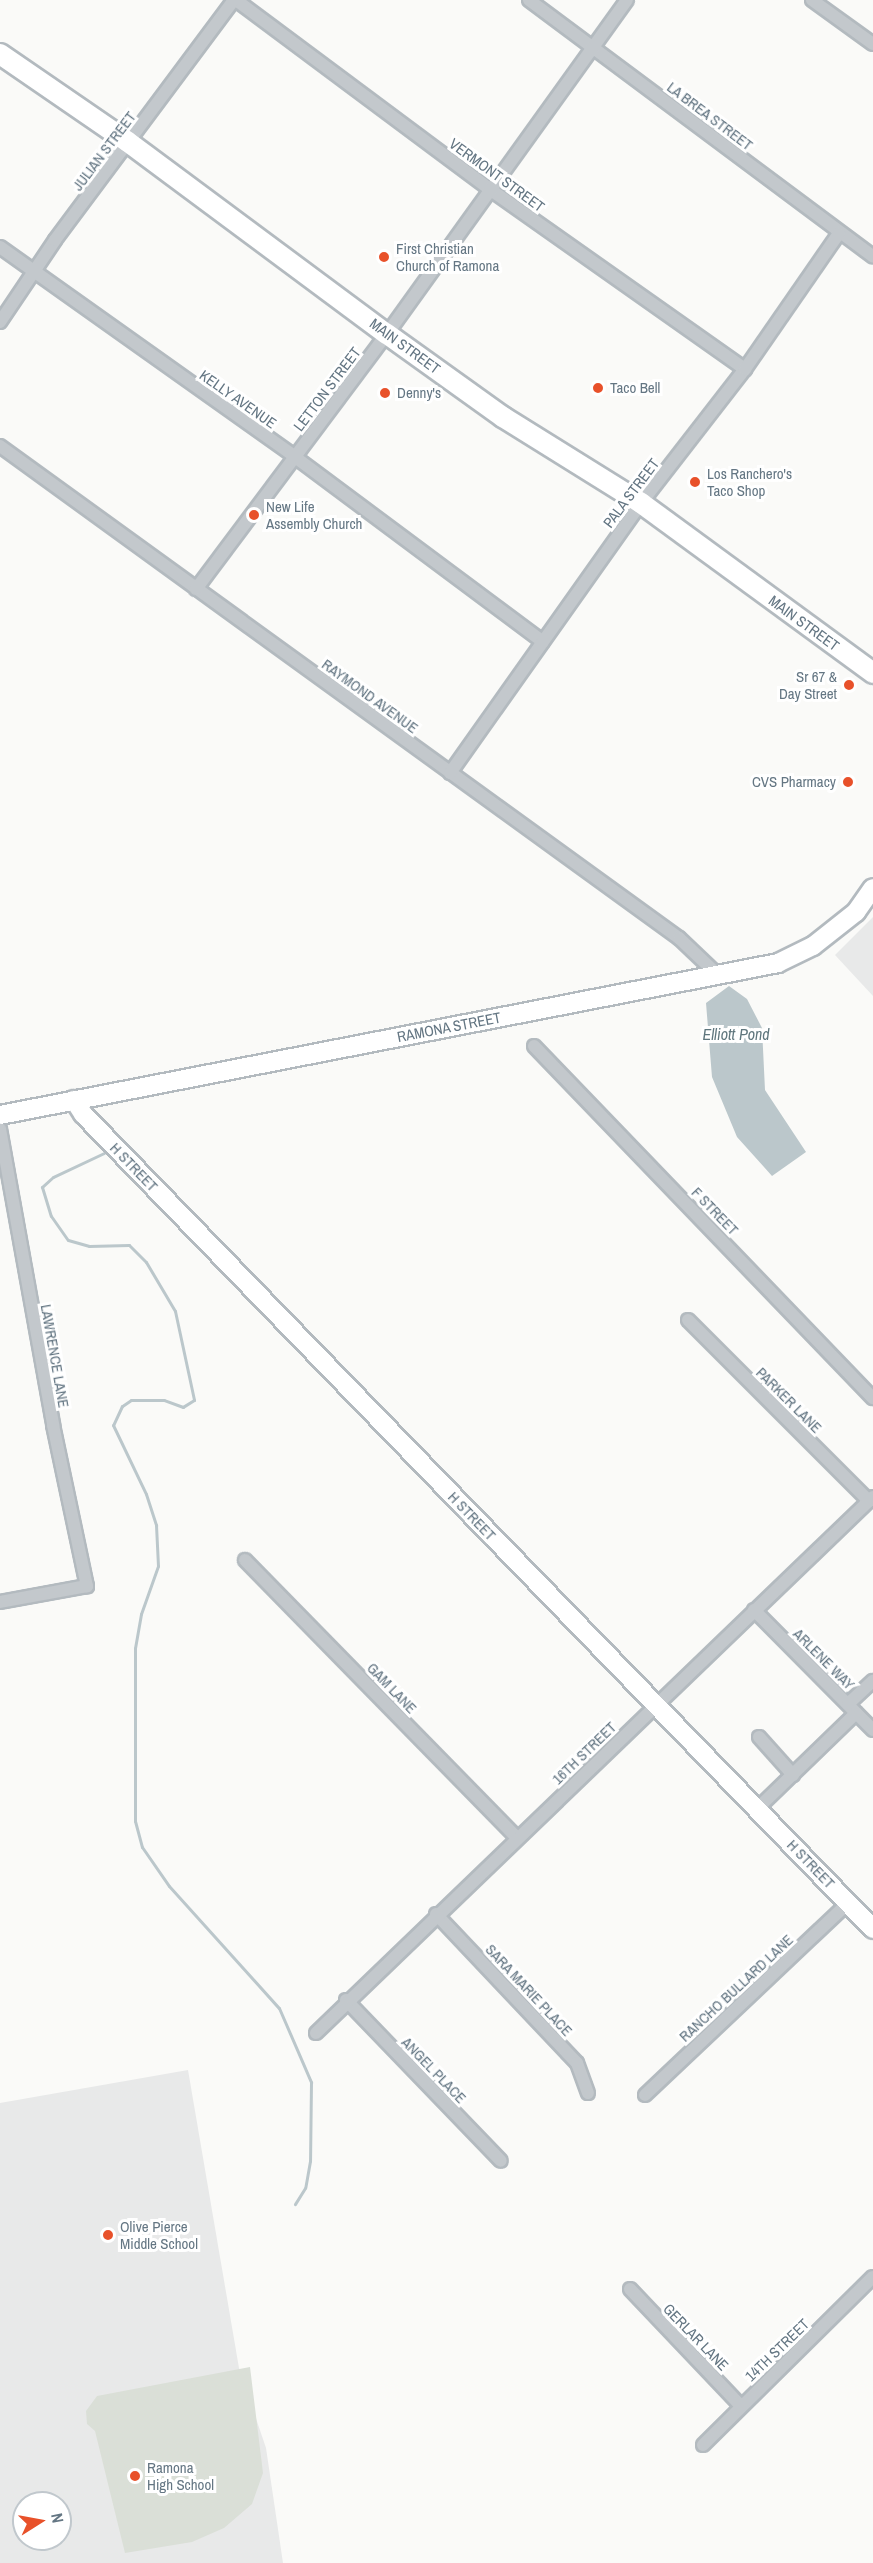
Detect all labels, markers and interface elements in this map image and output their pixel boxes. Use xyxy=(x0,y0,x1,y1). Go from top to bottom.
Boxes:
street label: LA BREA STREET xyxy=(663,78,757,154)
street label: JULIAN STREET xyxy=(68,108,140,194)
street label: VERMONT STREET xyxy=(446,134,548,216)
place label: First Christian Church of Ramona xyxy=(396,239,499,274)
marker: First Christian Church of Ramona xyxy=(377,250,391,264)
street label: MAIN STREET xyxy=(366,314,444,378)
street label: LETTON STREET xyxy=(290,344,364,434)
street label: KELLY AVENUE xyxy=(196,366,280,432)
place label: Taco Bell xyxy=(610,379,660,397)
marker: Taco Bell xyxy=(591,381,605,395)
place label: Denny's xyxy=(397,384,441,402)
marker: Denny's xyxy=(378,386,392,400)
street label: PALA STREET xyxy=(599,455,663,531)
place label: Los Ranchero's Taco Shop xyxy=(707,464,792,499)
marker: Los Ranchero's Taco Shop xyxy=(688,475,702,489)
place label: New Life Assembly Church xyxy=(266,497,362,532)
marker: New Life Assembly Church xyxy=(247,508,261,522)
street label: MAIN STREET xyxy=(765,591,843,655)
street label: RAYMOND AVENUE xyxy=(318,655,422,737)
place label: Sr 67 & Day Street xyxy=(779,667,837,702)
marker: Sr 67 & Day Street xyxy=(842,678,856,692)
place label: CVS Pharmacy xyxy=(752,773,836,791)
marker: CVS Pharmacy xyxy=(841,775,855,789)
street label: RAMONA STREET xyxy=(395,1008,503,1046)
water label: Elliott Pond xyxy=(702,1024,770,1044)
street label: H STREET xyxy=(106,1139,162,1195)
street label: F STREET xyxy=(688,1183,742,1239)
street label: LAWRENCE LANE xyxy=(37,1303,73,1409)
street label: PARKER LANE xyxy=(753,1364,825,1436)
street label: H STREET xyxy=(444,1488,500,1544)
street label: ARLENE WAY xyxy=(790,1625,858,1693)
street label: GAM LANE xyxy=(363,1659,421,1717)
street label: 16TH STREET xyxy=(548,1718,620,1788)
street label: H STREET xyxy=(783,1836,839,1892)
street label: RANCHO BULLARD LANE xyxy=(675,1931,797,2045)
street label: SARA MARIE PLACE xyxy=(482,1940,576,2040)
street label: ANGEL PLACE xyxy=(398,2033,470,2107)
place label: Olive Pierce Middle School xyxy=(120,2217,198,2252)
marker: Olive Pierce Middle School xyxy=(101,2228,115,2242)
street label: GERLAR LANE xyxy=(660,2300,732,2374)
street label: 14TH STREET xyxy=(741,2315,813,2385)
place label: Ramona High School xyxy=(147,2458,214,2493)
marker: Ramona High School xyxy=(128,2469,142,2483)
north arrow xyxy=(12,2491,72,2551)
text: N xyxy=(46,2511,69,2525)

